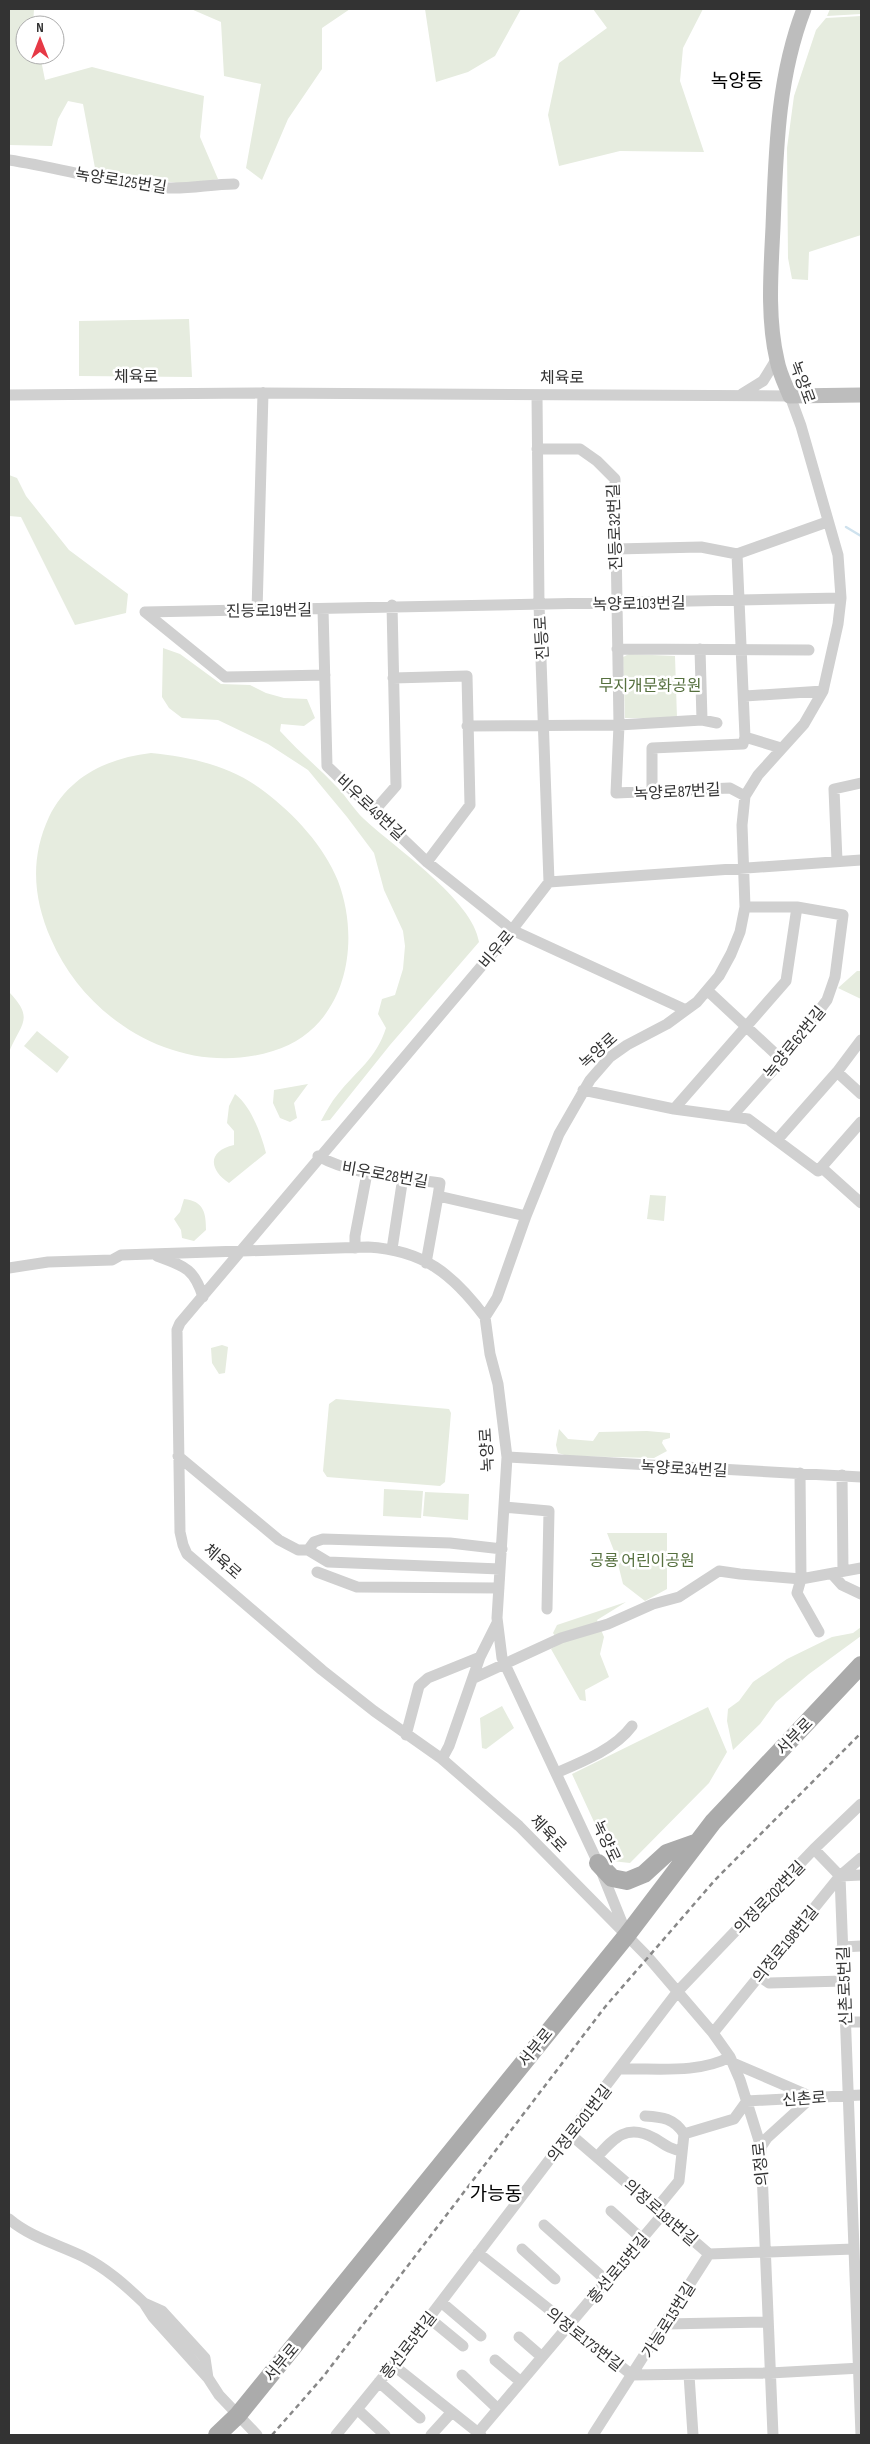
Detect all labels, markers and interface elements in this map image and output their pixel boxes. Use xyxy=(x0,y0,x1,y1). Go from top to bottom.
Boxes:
north arrow xyxy=(15,15,65,65)
text: N xyxy=(36,19,44,36)
district label: 녹양동 xyxy=(711,70,763,93)
street label: 녹양로125번길 xyxy=(74,165,168,198)
street label: 녹양로 xyxy=(785,359,818,407)
street label: 체육로 xyxy=(114,368,158,387)
street label: 체육로 xyxy=(540,369,584,388)
street label: 진등로32번길 xyxy=(604,483,627,571)
street label: 녹양로103번길 xyxy=(592,594,686,615)
street label: 진등로19번길 xyxy=(226,601,312,622)
street label: 진등로 xyxy=(532,615,553,660)
park label: 무지개문화공원 xyxy=(598,677,702,696)
street label: 비우로49번길 xyxy=(332,771,408,845)
street label: 녹양로87번길 xyxy=(633,781,721,804)
street label: 비우로 xyxy=(476,927,519,973)
street label: 녹양로62번길 xyxy=(760,1003,830,1083)
street label: 녹양로 xyxy=(576,1029,622,1073)
street label: 비우로28번길 xyxy=(340,1159,429,1192)
street label: 녹양로 xyxy=(477,1427,498,1472)
street label: 녹양로34번길 xyxy=(640,1458,728,1481)
street label: 체육로 xyxy=(199,1540,245,1584)
park label: 공룡 어린이공원 xyxy=(589,1552,695,1571)
street label: 서부로 xyxy=(773,1714,817,1760)
street label: 체육로 xyxy=(526,1812,570,1857)
street label: 녹양로 xyxy=(588,1818,624,1866)
street label: 의정로202번길 xyxy=(731,1858,810,1938)
street label: 의정로198번길 xyxy=(749,1903,823,1987)
street label: 신촌로5번길 xyxy=(835,1946,856,2026)
street label: 서부로 xyxy=(515,2025,558,2071)
street label: 의정로201번길 xyxy=(544,2081,616,2166)
street label: 신촌로 xyxy=(781,2088,827,2111)
street label: 의정로 xyxy=(750,2141,773,2187)
street label: 의정로181번길 xyxy=(619,2176,701,2250)
district label: 가능동 xyxy=(470,2183,522,2206)
street label: 흥선로15번길 xyxy=(584,2230,654,2308)
street label: 가능로15번길 xyxy=(639,2279,700,2362)
street label: 의정로173번길 xyxy=(542,2304,626,2376)
street label: 흥선로5번길 xyxy=(377,2309,441,2383)
street label: 서부로 xyxy=(261,2340,304,2386)

